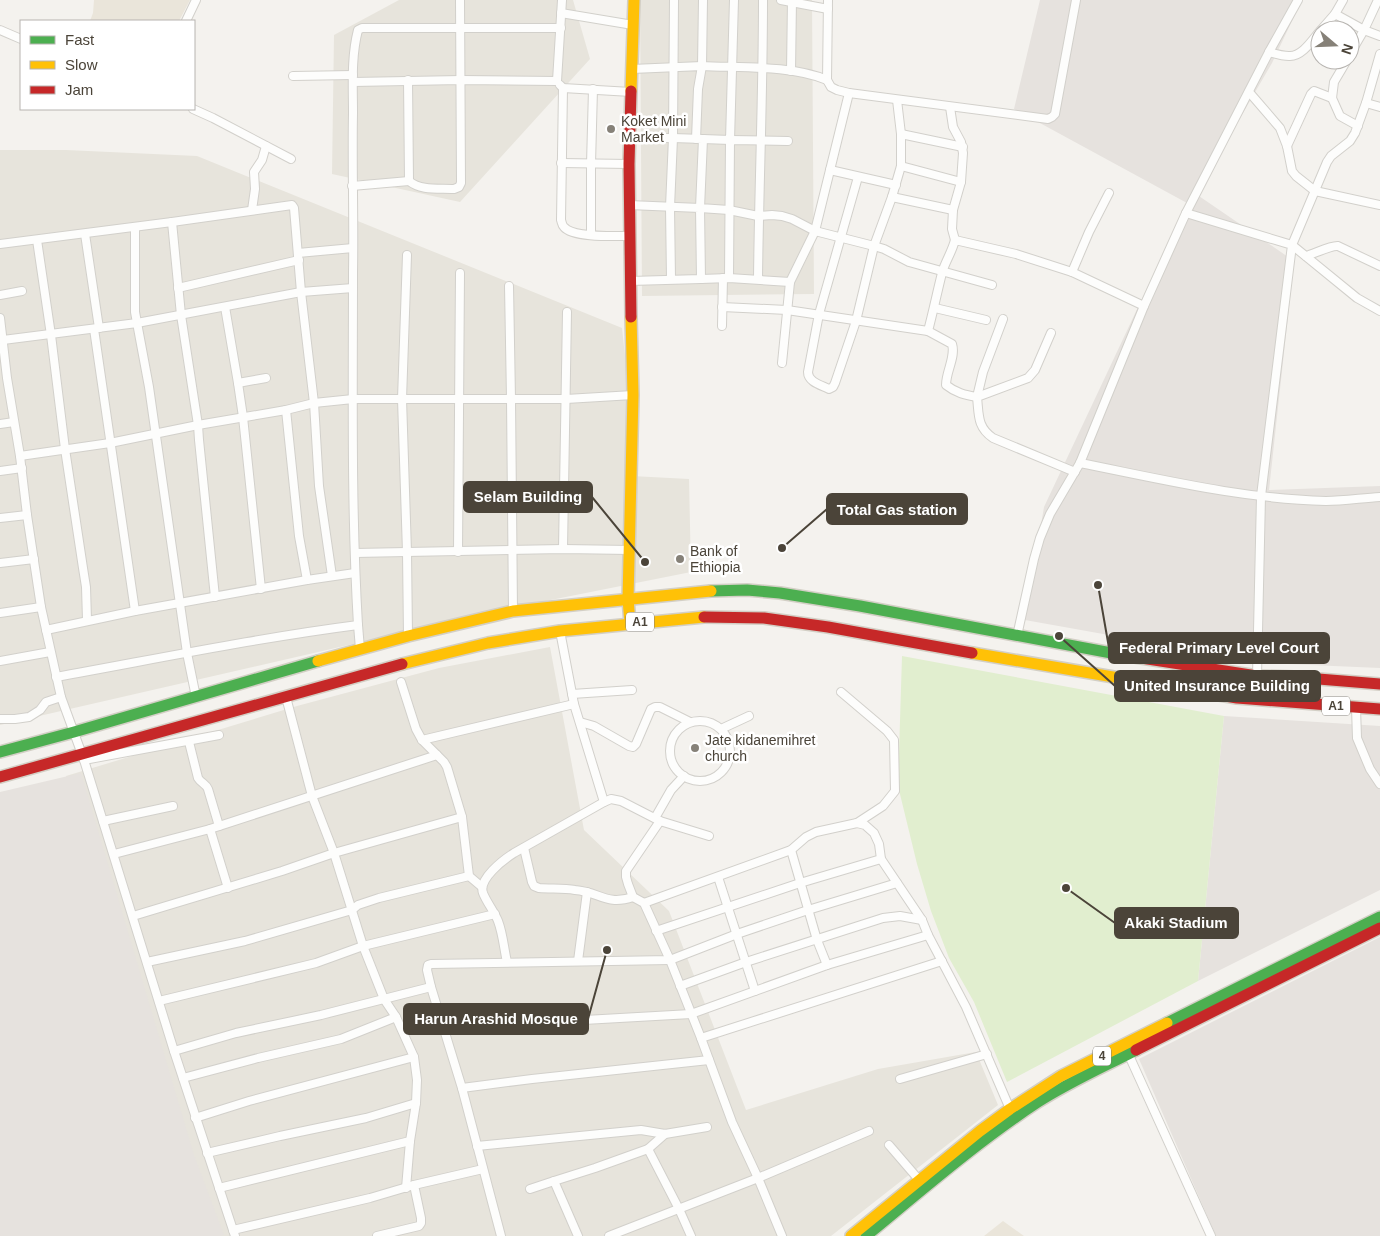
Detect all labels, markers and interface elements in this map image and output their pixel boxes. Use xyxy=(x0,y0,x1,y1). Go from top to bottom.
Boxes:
legend xyxy=(20,20,195,110)
north arrow xyxy=(1310,20,1360,70)
text: Fast xyxy=(65,31,95,48)
text: N xyxy=(1338,42,1357,57)
text: Slow xyxy=(65,56,98,73)
text: Jam xyxy=(65,81,93,98)
place label: Koket Mini Market xyxy=(621,113,686,145)
marker: Koket Mini Market xyxy=(605,123,617,135)
callout: Selam Building xyxy=(464,482,592,512)
text: Selam Building xyxy=(474,488,582,505)
callout: Total Gas station xyxy=(827,494,967,524)
text: Total Gas station xyxy=(837,501,957,518)
place label: Bank of Ethiopia xyxy=(690,543,741,575)
marker: Bank of Ethiopia xyxy=(674,553,686,565)
road number: A1 xyxy=(626,612,654,632)
callout: Federal Primary Level Court xyxy=(1109,633,1329,663)
text: Federal Primary Level Court xyxy=(1119,639,1319,656)
callout: United Insurance Building xyxy=(1115,671,1320,701)
text: United Insurance Building xyxy=(1124,677,1310,694)
road number: A1 xyxy=(1322,696,1350,716)
place label: Jate kidanemihret church xyxy=(705,732,816,764)
marker: Jate kidanemihret church xyxy=(689,742,701,754)
callout: Akaki Stadium xyxy=(1115,908,1238,938)
text: Akaki Stadium xyxy=(1124,914,1228,931)
callout: Harun Arashid Mosque xyxy=(404,1004,588,1034)
text: Harun Arashid Mosque xyxy=(414,1010,578,1027)
road number: 4 xyxy=(1093,1046,1111,1066)

